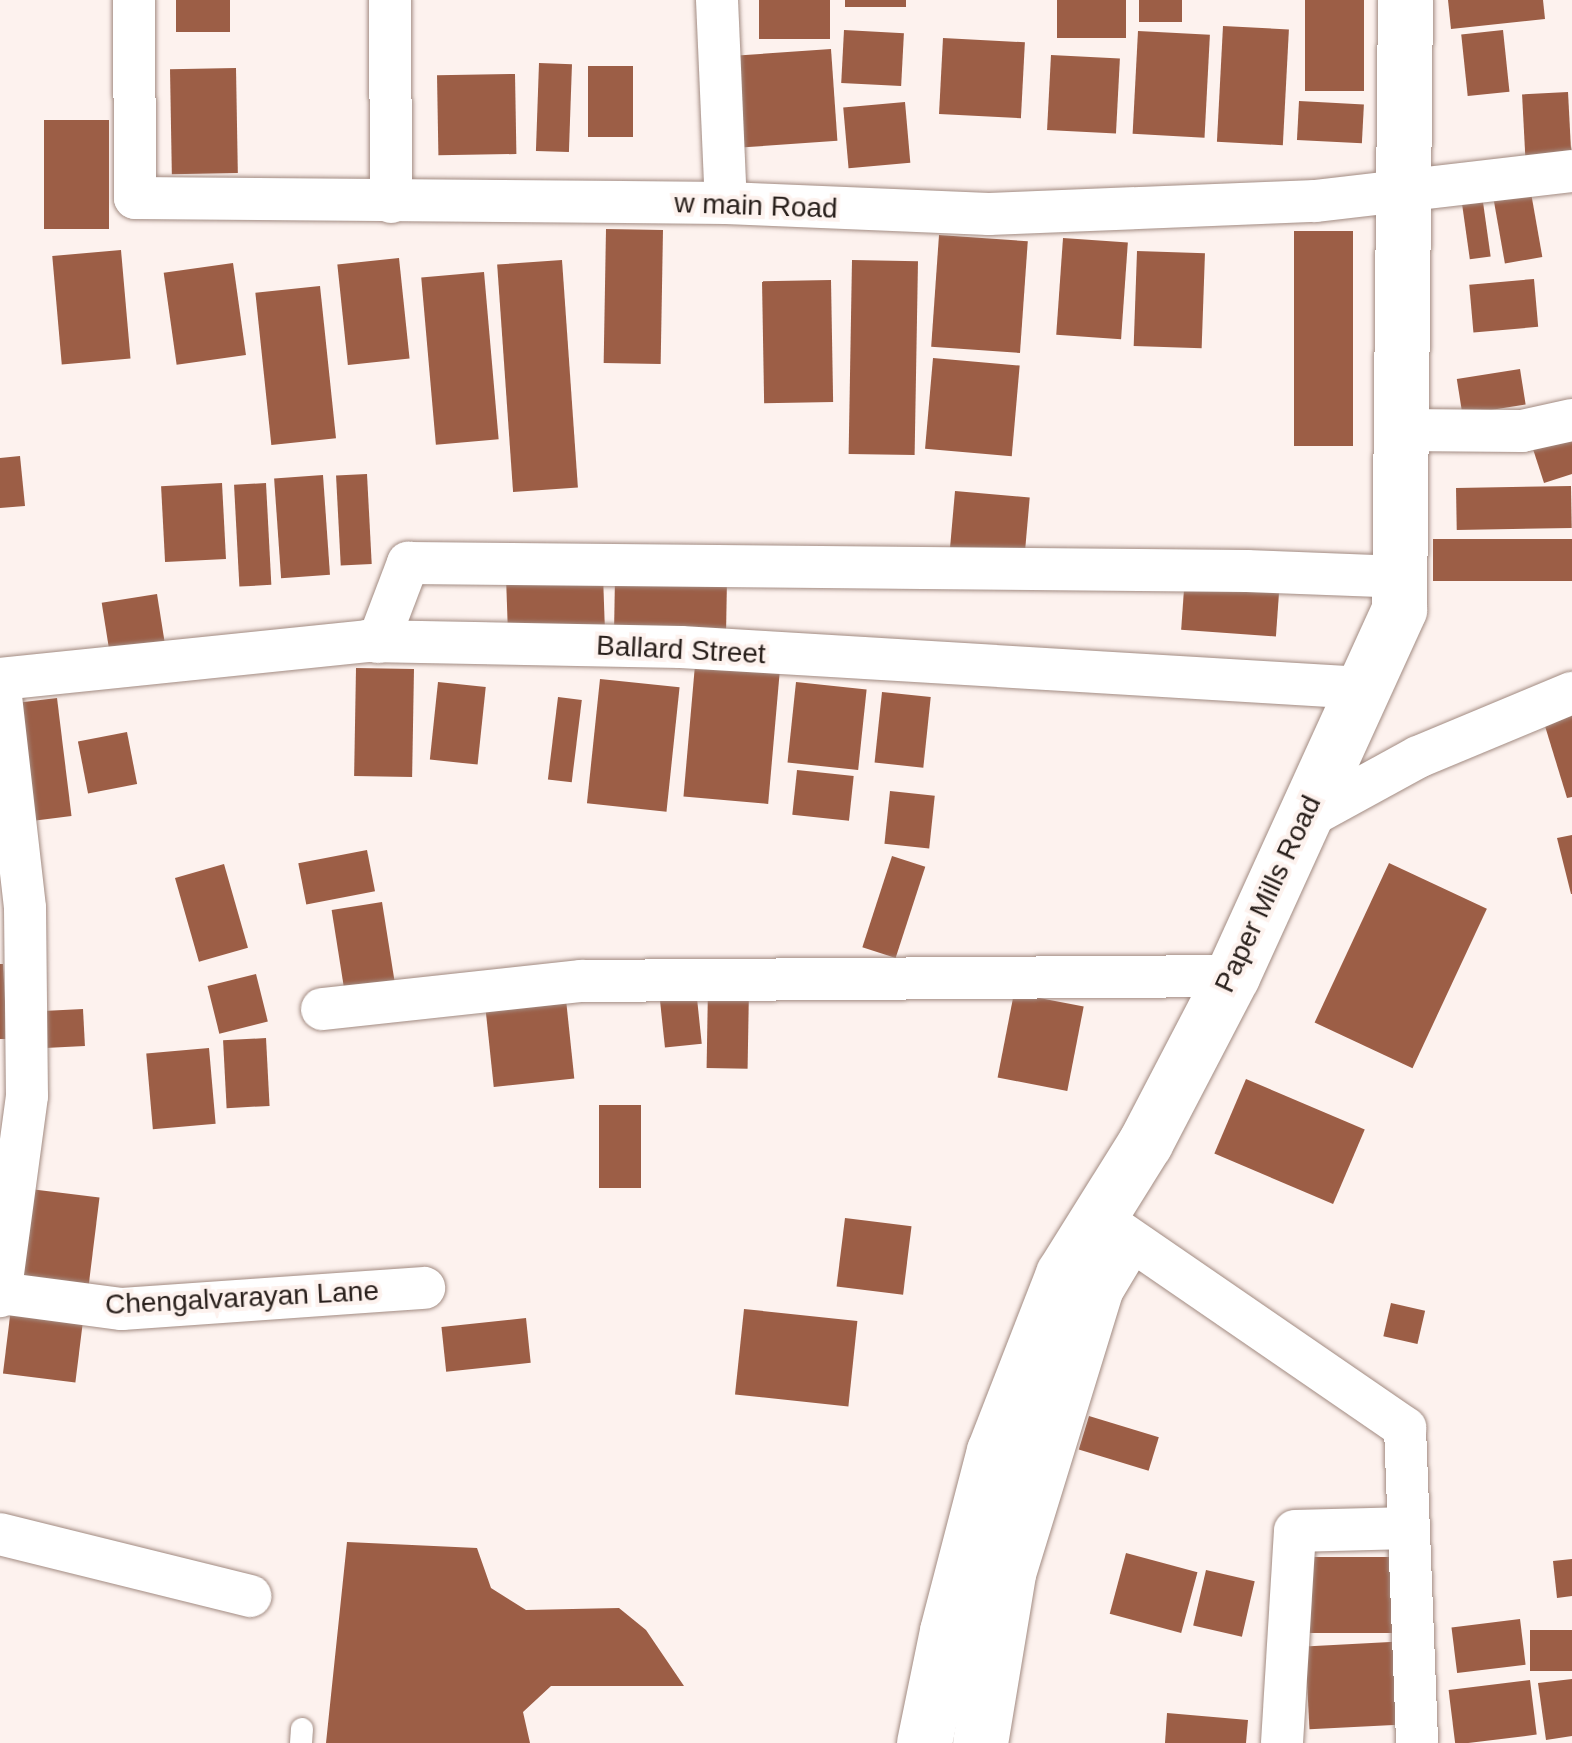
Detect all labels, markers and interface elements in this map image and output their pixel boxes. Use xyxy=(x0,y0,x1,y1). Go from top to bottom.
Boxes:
street label: w main Road xyxy=(674,186,838,226)
street label: Ballard Street xyxy=(595,629,767,671)
street label: Paper Mills Road xyxy=(1208,790,1328,998)
street label: Chengalvarayan Lane xyxy=(104,1274,380,1322)

